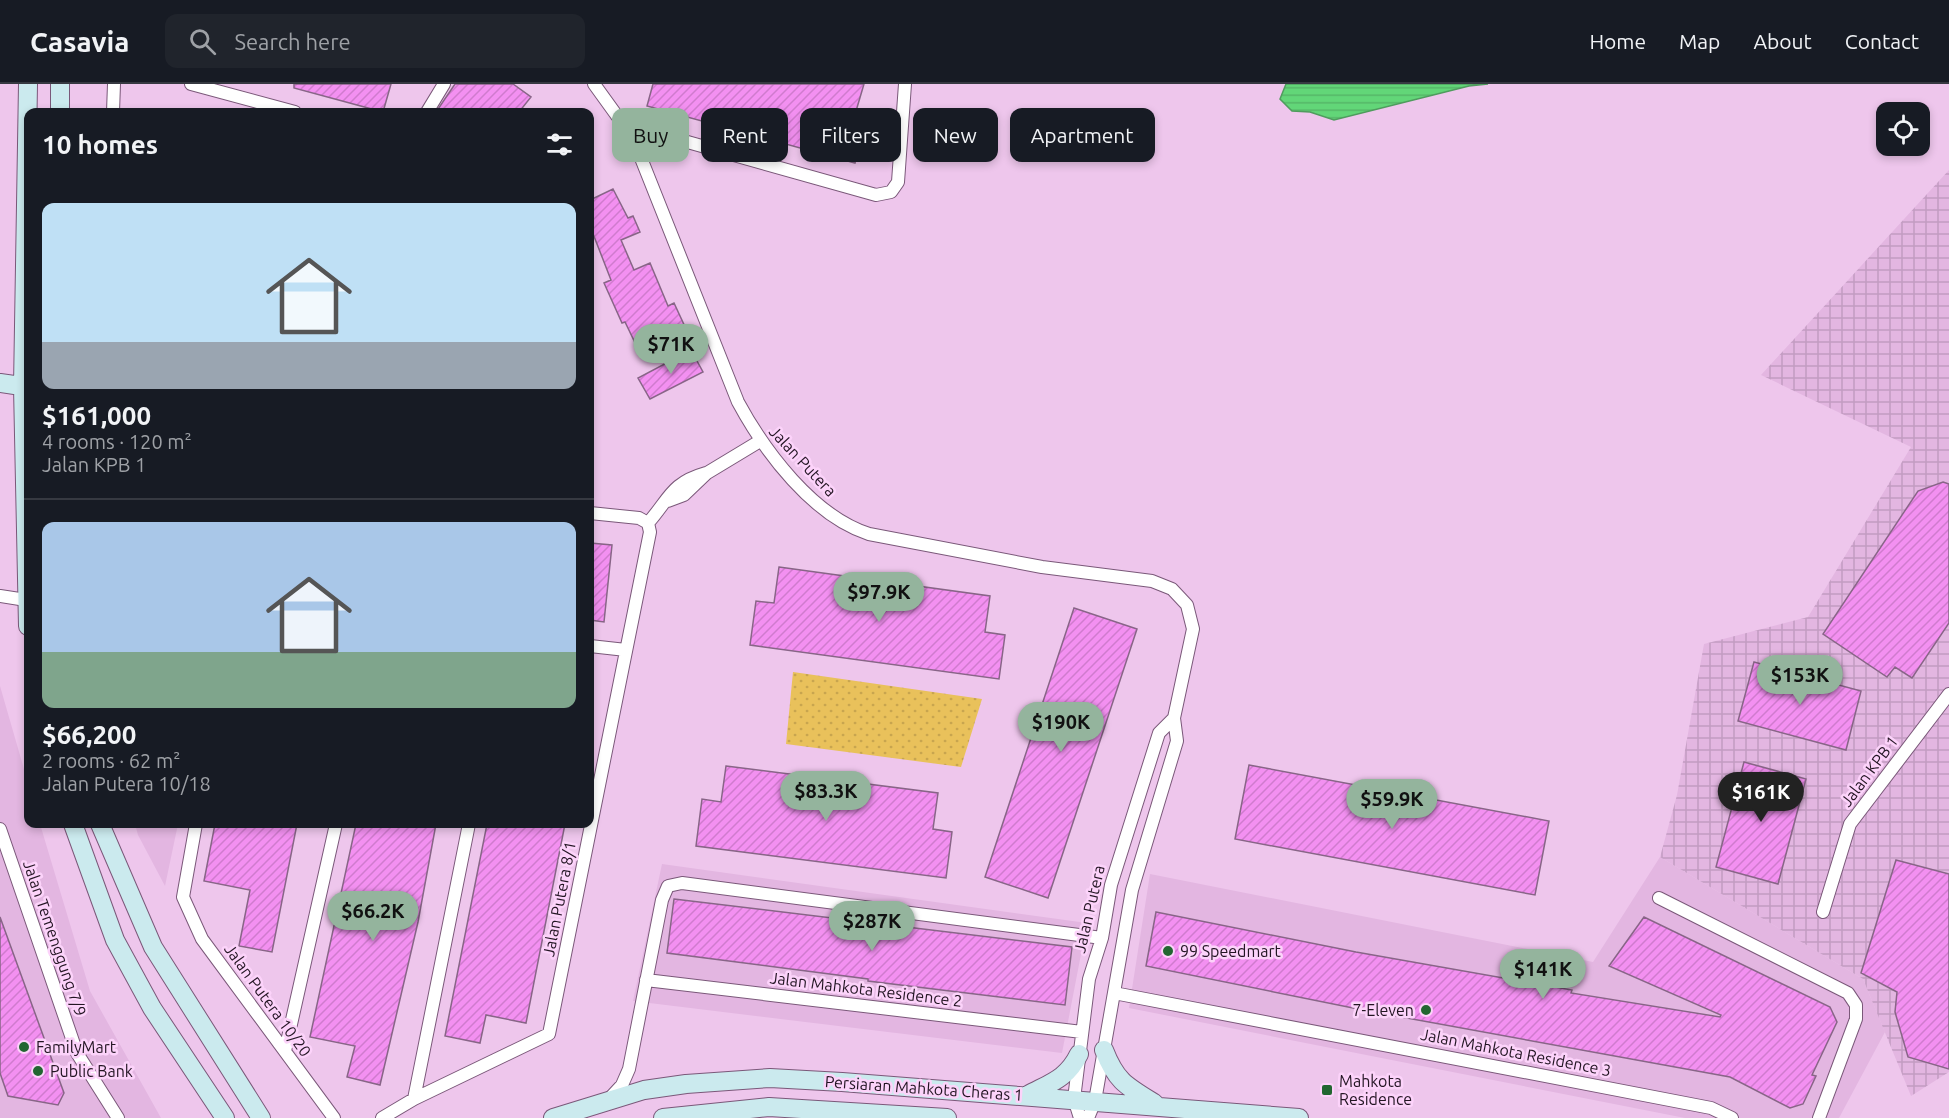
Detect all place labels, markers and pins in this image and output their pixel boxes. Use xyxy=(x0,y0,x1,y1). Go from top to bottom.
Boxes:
pin: $71K xyxy=(635,324,707,375)
pin: $97.9K xyxy=(830,572,928,623)
pin: $153K xyxy=(1758,655,1842,706)
pin: $190K xyxy=(1019,702,1103,753)
pin: $83.3K xyxy=(777,771,875,822)
pin: $161K xyxy=(1719,772,1803,823)
pin: $59.9K xyxy=(1343,779,1441,830)
pin: $66.2K xyxy=(324,891,422,942)
pin: $287K xyxy=(830,901,914,952)
place label: 99 Speedmart xyxy=(1180,942,1282,960)
marker: 99 Speedmart xyxy=(1161,944,1175,958)
pin: $141K xyxy=(1501,949,1585,1000)
place label: 7-Eleven xyxy=(1353,1001,1414,1019)
marker: 7-Eleven xyxy=(1419,1003,1433,1017)
place label: FamilyMart xyxy=(36,1038,117,1056)
marker: FamilyMart xyxy=(17,1040,31,1054)
place label: Public Bank xyxy=(50,1062,133,1080)
marker: Public Bank xyxy=(31,1064,45,1078)
place label: Mahkota Residence xyxy=(1339,1072,1412,1108)
marker: Mahkota Residence xyxy=(1320,1083,1334,1097)

